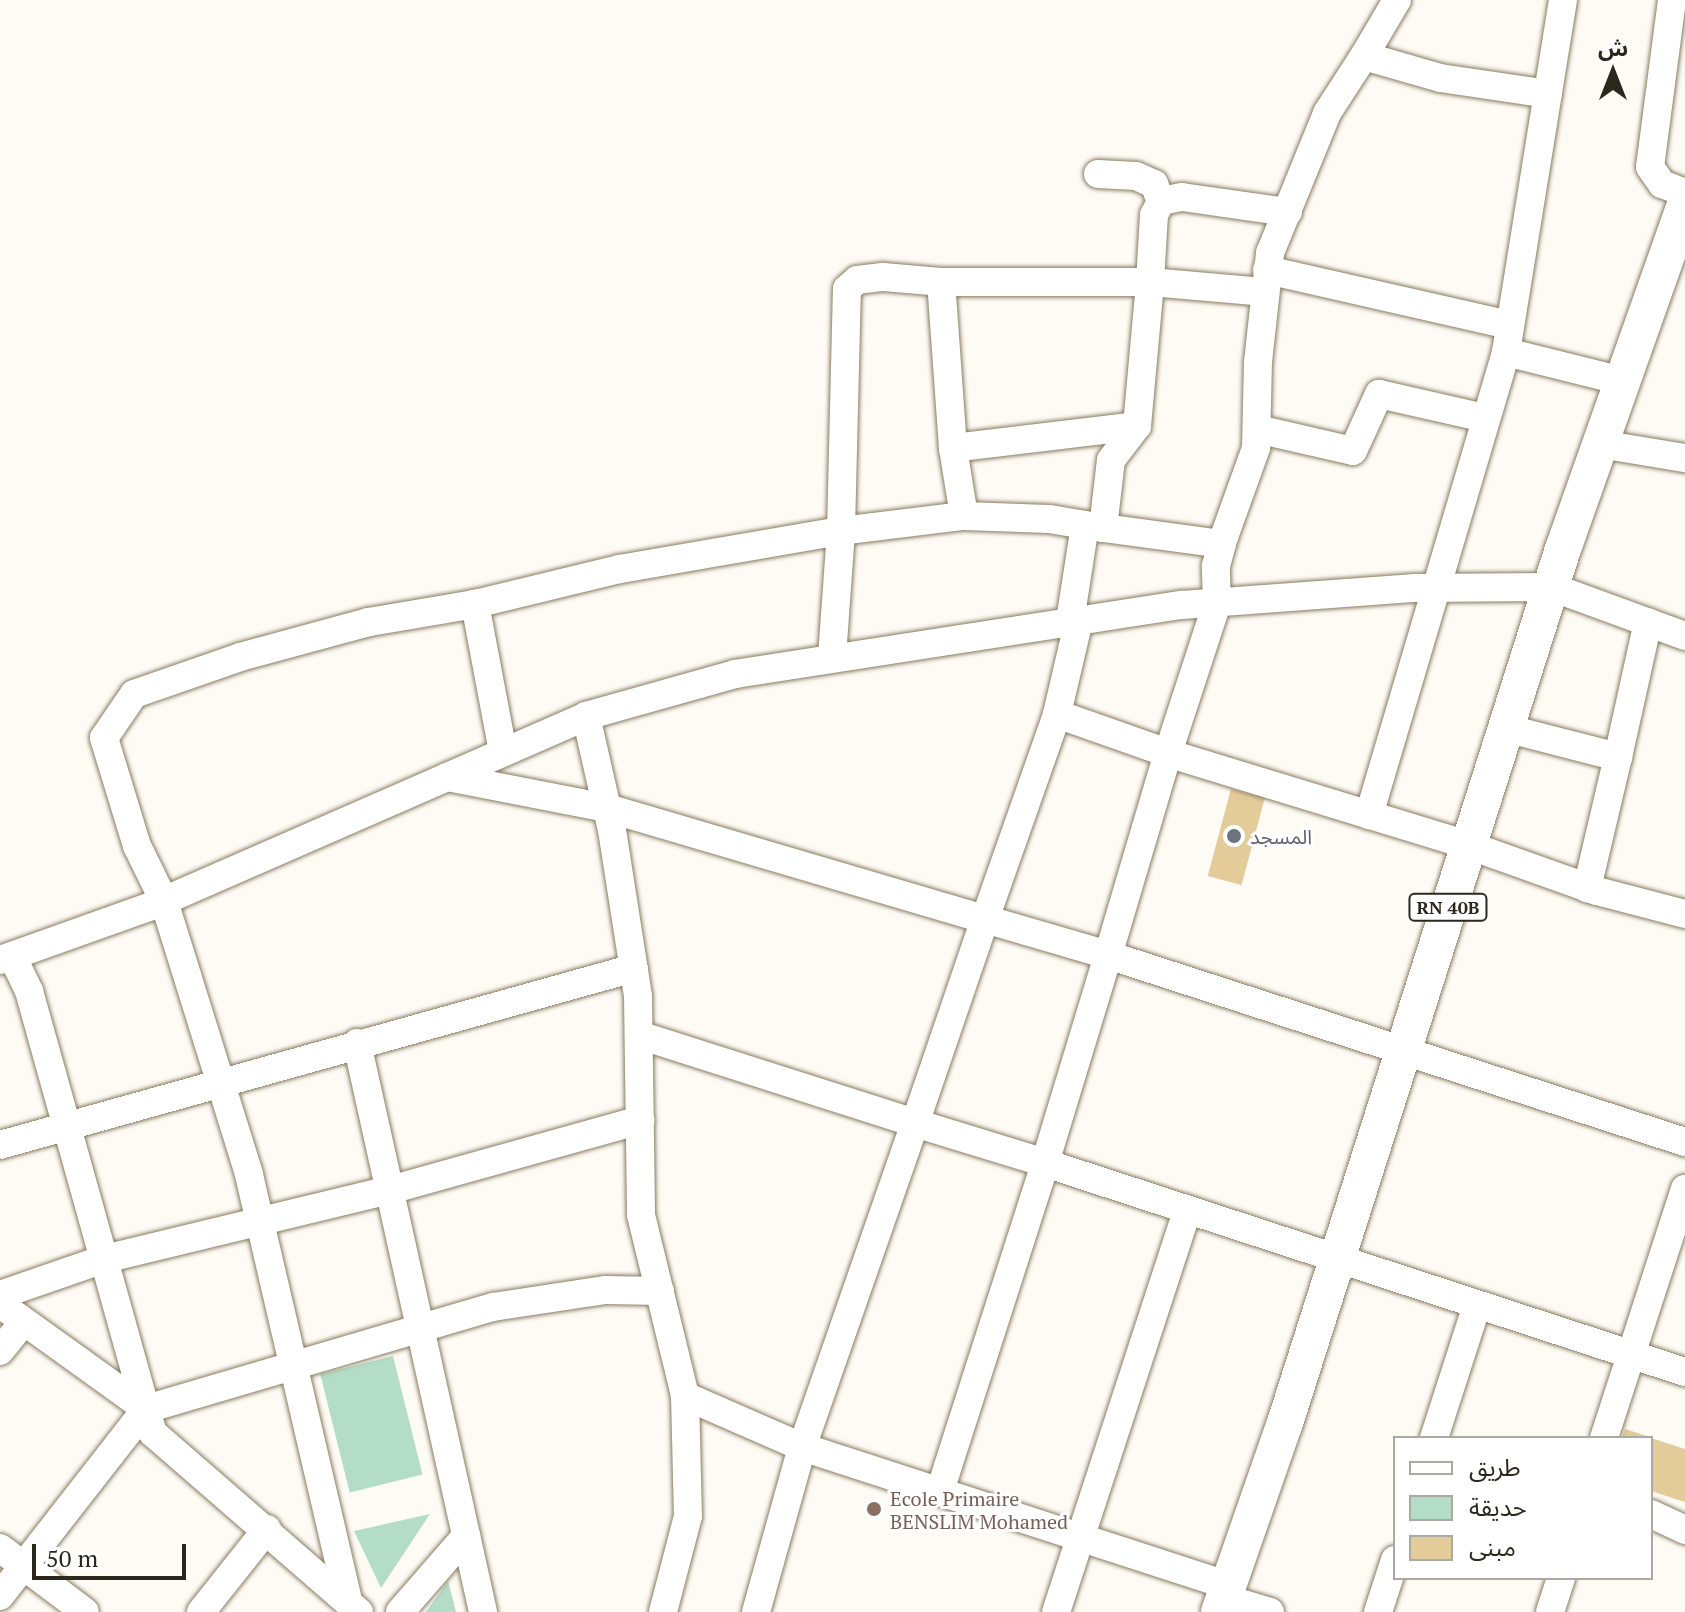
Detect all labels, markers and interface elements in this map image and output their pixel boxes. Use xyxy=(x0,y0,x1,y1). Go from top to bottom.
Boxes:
north arrow xyxy=(1573,32,1653,112)
text: ش xyxy=(1598,33,1628,62)
place label: المسجد xyxy=(1250,824,1312,848)
marker: المسجد xyxy=(1225,827,1243,845)
road number: RN 40B xyxy=(1408,893,1488,921)
legend xyxy=(1393,1436,1653,1580)
text: طريق xyxy=(1469,1451,1521,1483)
place label: Ecole Primaire BENSLIM Mohamed xyxy=(890,1486,1068,1533)
text: حديقة xyxy=(1469,1491,1527,1523)
marker: Ecole Primaire BENSLIM Mohamed xyxy=(865,1500,883,1518)
scale bar xyxy=(36,1528,190,1578)
text: مبنى xyxy=(1469,1531,1516,1563)
text: 50 m xyxy=(46,1542,98,1574)

